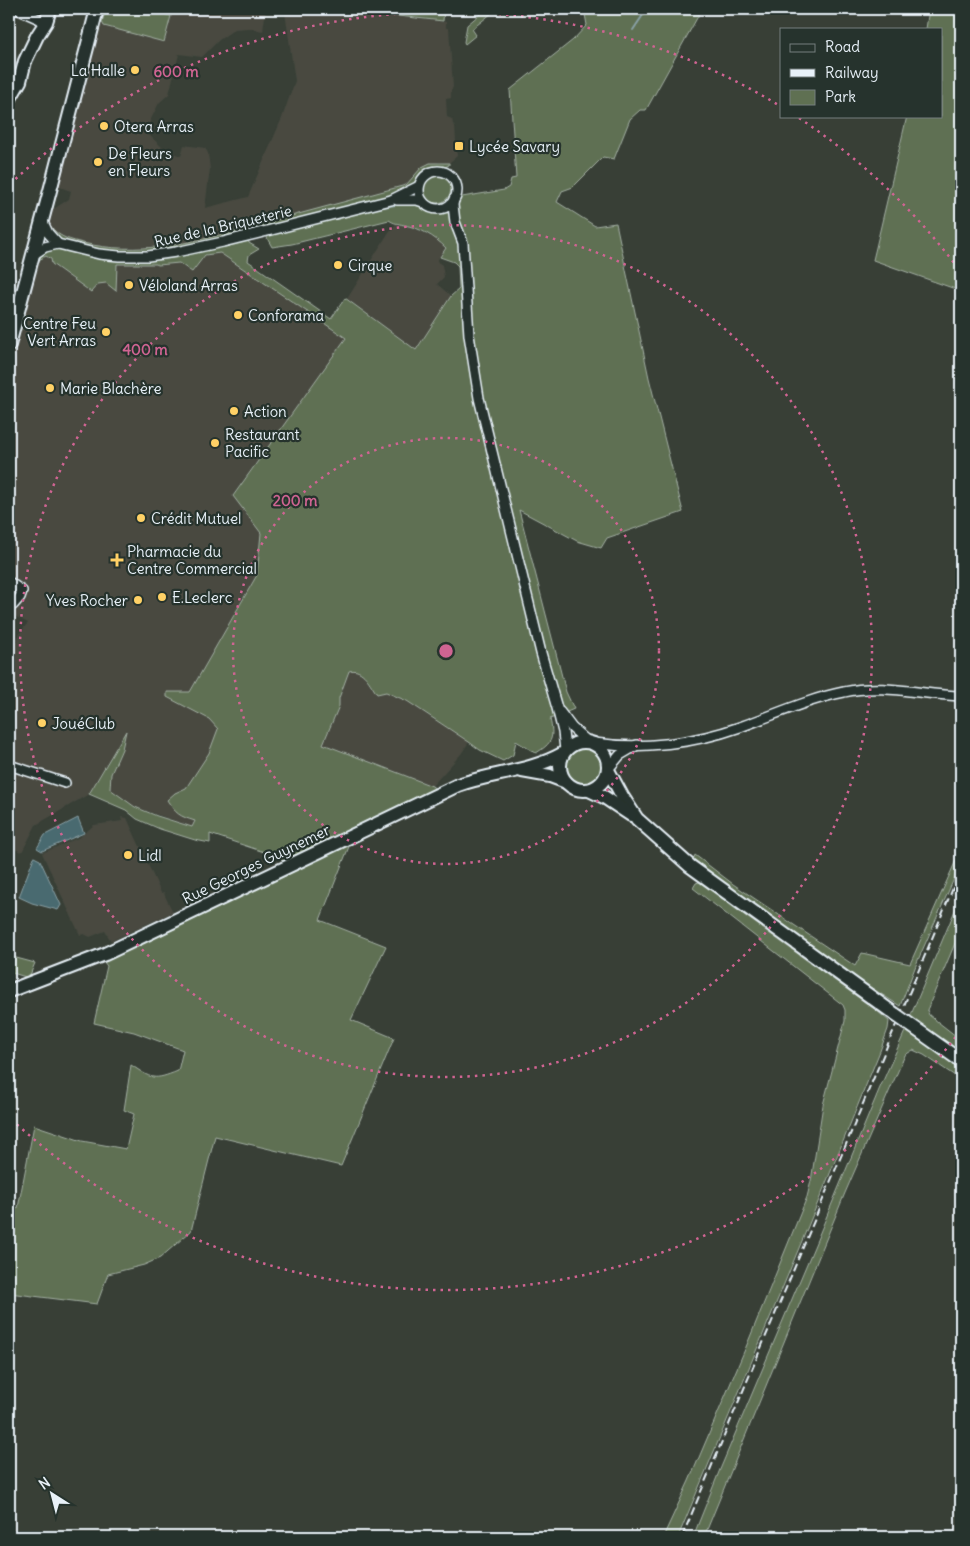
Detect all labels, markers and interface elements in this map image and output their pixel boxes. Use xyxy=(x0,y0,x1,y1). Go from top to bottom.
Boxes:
legend xyxy=(780,28,942,118)
text: Road xyxy=(825,37,860,56)
place label: La Halle xyxy=(71,61,125,80)
text: 600 m xyxy=(153,62,199,81)
text: Railway xyxy=(825,63,879,82)
marker: La Halle xyxy=(129,64,141,76)
text: Park xyxy=(825,87,856,106)
place label: Otera Arras xyxy=(114,117,194,136)
marker: Otera Arras xyxy=(98,120,110,132)
place label: Lycée Savary xyxy=(469,137,560,156)
marker: Lycée Savary xyxy=(453,140,465,152)
place label: De Fleurs en Fleurs xyxy=(108,144,172,180)
marker: De Fleurs en Fleurs xyxy=(92,156,104,168)
street label: Rue de la Briqueterie xyxy=(152,201,294,251)
place label: Cirque xyxy=(348,256,392,275)
marker: Cirque xyxy=(332,259,344,271)
place label: Véloland Arras xyxy=(139,276,238,295)
marker: Véloland Arras xyxy=(123,279,135,291)
place label: Conforama xyxy=(248,306,325,325)
marker: Conforama xyxy=(232,309,244,321)
place label: Centre Feu Vert Arras xyxy=(23,314,96,350)
marker: Centre Feu Vert Arras xyxy=(100,326,112,338)
text: 400 m xyxy=(122,340,168,359)
place label: Marie Blachère xyxy=(60,379,162,398)
marker: Marie Blachère xyxy=(44,382,56,394)
place label: Action xyxy=(244,402,287,421)
marker: Action xyxy=(228,405,240,417)
place label: Restaurant Pacific xyxy=(225,425,300,461)
marker: Restaurant Pacific xyxy=(209,437,221,449)
text: 200 m xyxy=(273,491,317,510)
place label: Crédit Mutuel xyxy=(151,509,241,528)
marker: Crédit Mutuel xyxy=(135,512,147,524)
place label: Pharmacie du Centre Commercial xyxy=(127,542,257,578)
marker: Pharmacie du Centre Commercial xyxy=(111,554,123,566)
place label: E.Leclerc xyxy=(172,588,233,607)
place label: Yves Rocher xyxy=(46,591,128,610)
marker: E.Leclerc xyxy=(156,591,168,603)
marker: Yves Rocher xyxy=(132,594,144,606)
centre of rings xyxy=(437,642,455,660)
place label: JouéClub xyxy=(52,714,115,733)
marker: JouéClub xyxy=(36,717,48,729)
street label: Rue Georges Guynemer xyxy=(179,820,333,908)
place label: Lidl xyxy=(138,846,162,865)
marker: Lidl xyxy=(122,849,134,861)
north arrow xyxy=(28,1468,78,1518)
text: N xyxy=(35,1473,54,1494)

